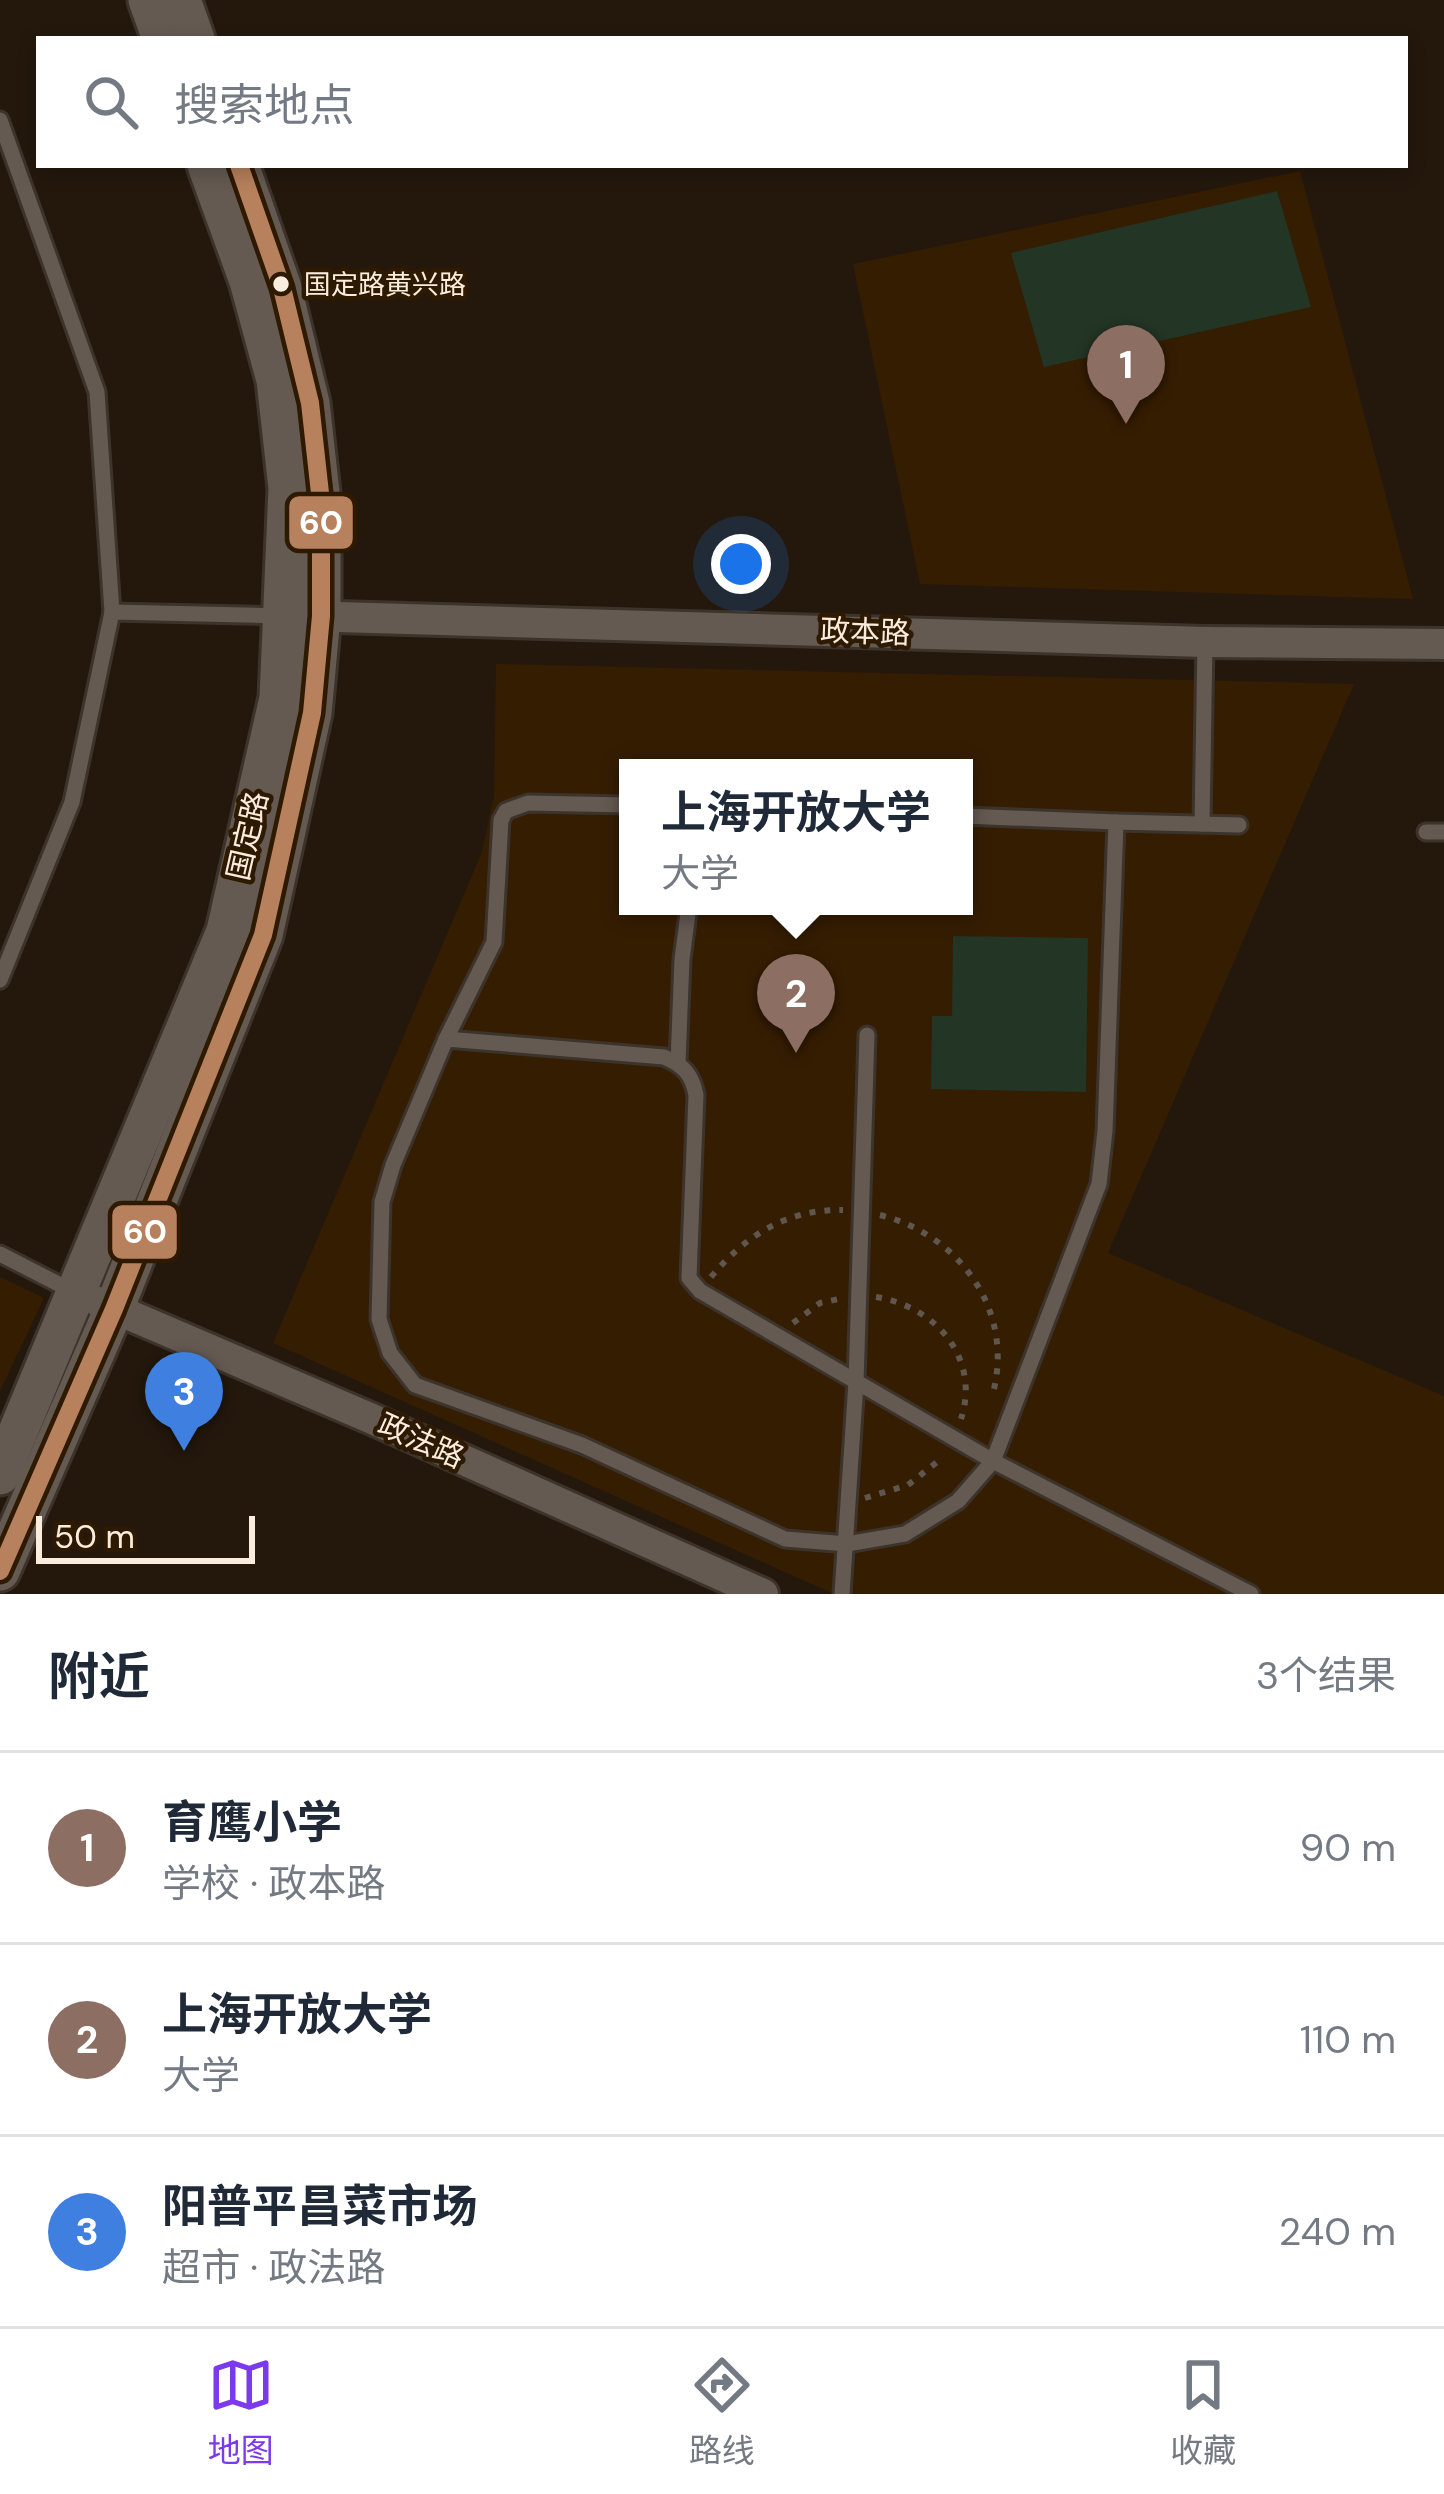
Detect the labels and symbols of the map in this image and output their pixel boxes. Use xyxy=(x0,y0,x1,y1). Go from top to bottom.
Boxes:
place label: 国定路黄兴路 xyxy=(304,267,466,302)
marker: 国定路黄兴路 xyxy=(270,273,292,295)
pin: 1 xyxy=(1087,325,1165,424)
line badge: 60 xyxy=(287,494,355,551)
text: 60 xyxy=(299,501,343,544)
your location xyxy=(711,534,771,594)
street label: 政本路 xyxy=(819,610,911,653)
street label: 国定路 xyxy=(218,788,277,884)
pin: 2 xyxy=(757,954,835,1053)
line badge: 60 xyxy=(110,1203,179,1261)
text: 60 xyxy=(123,1210,167,1253)
pin: 3 xyxy=(145,1352,223,1451)
street label: 政法路 xyxy=(372,1404,470,1477)
scale bar xyxy=(36,1510,255,1563)

